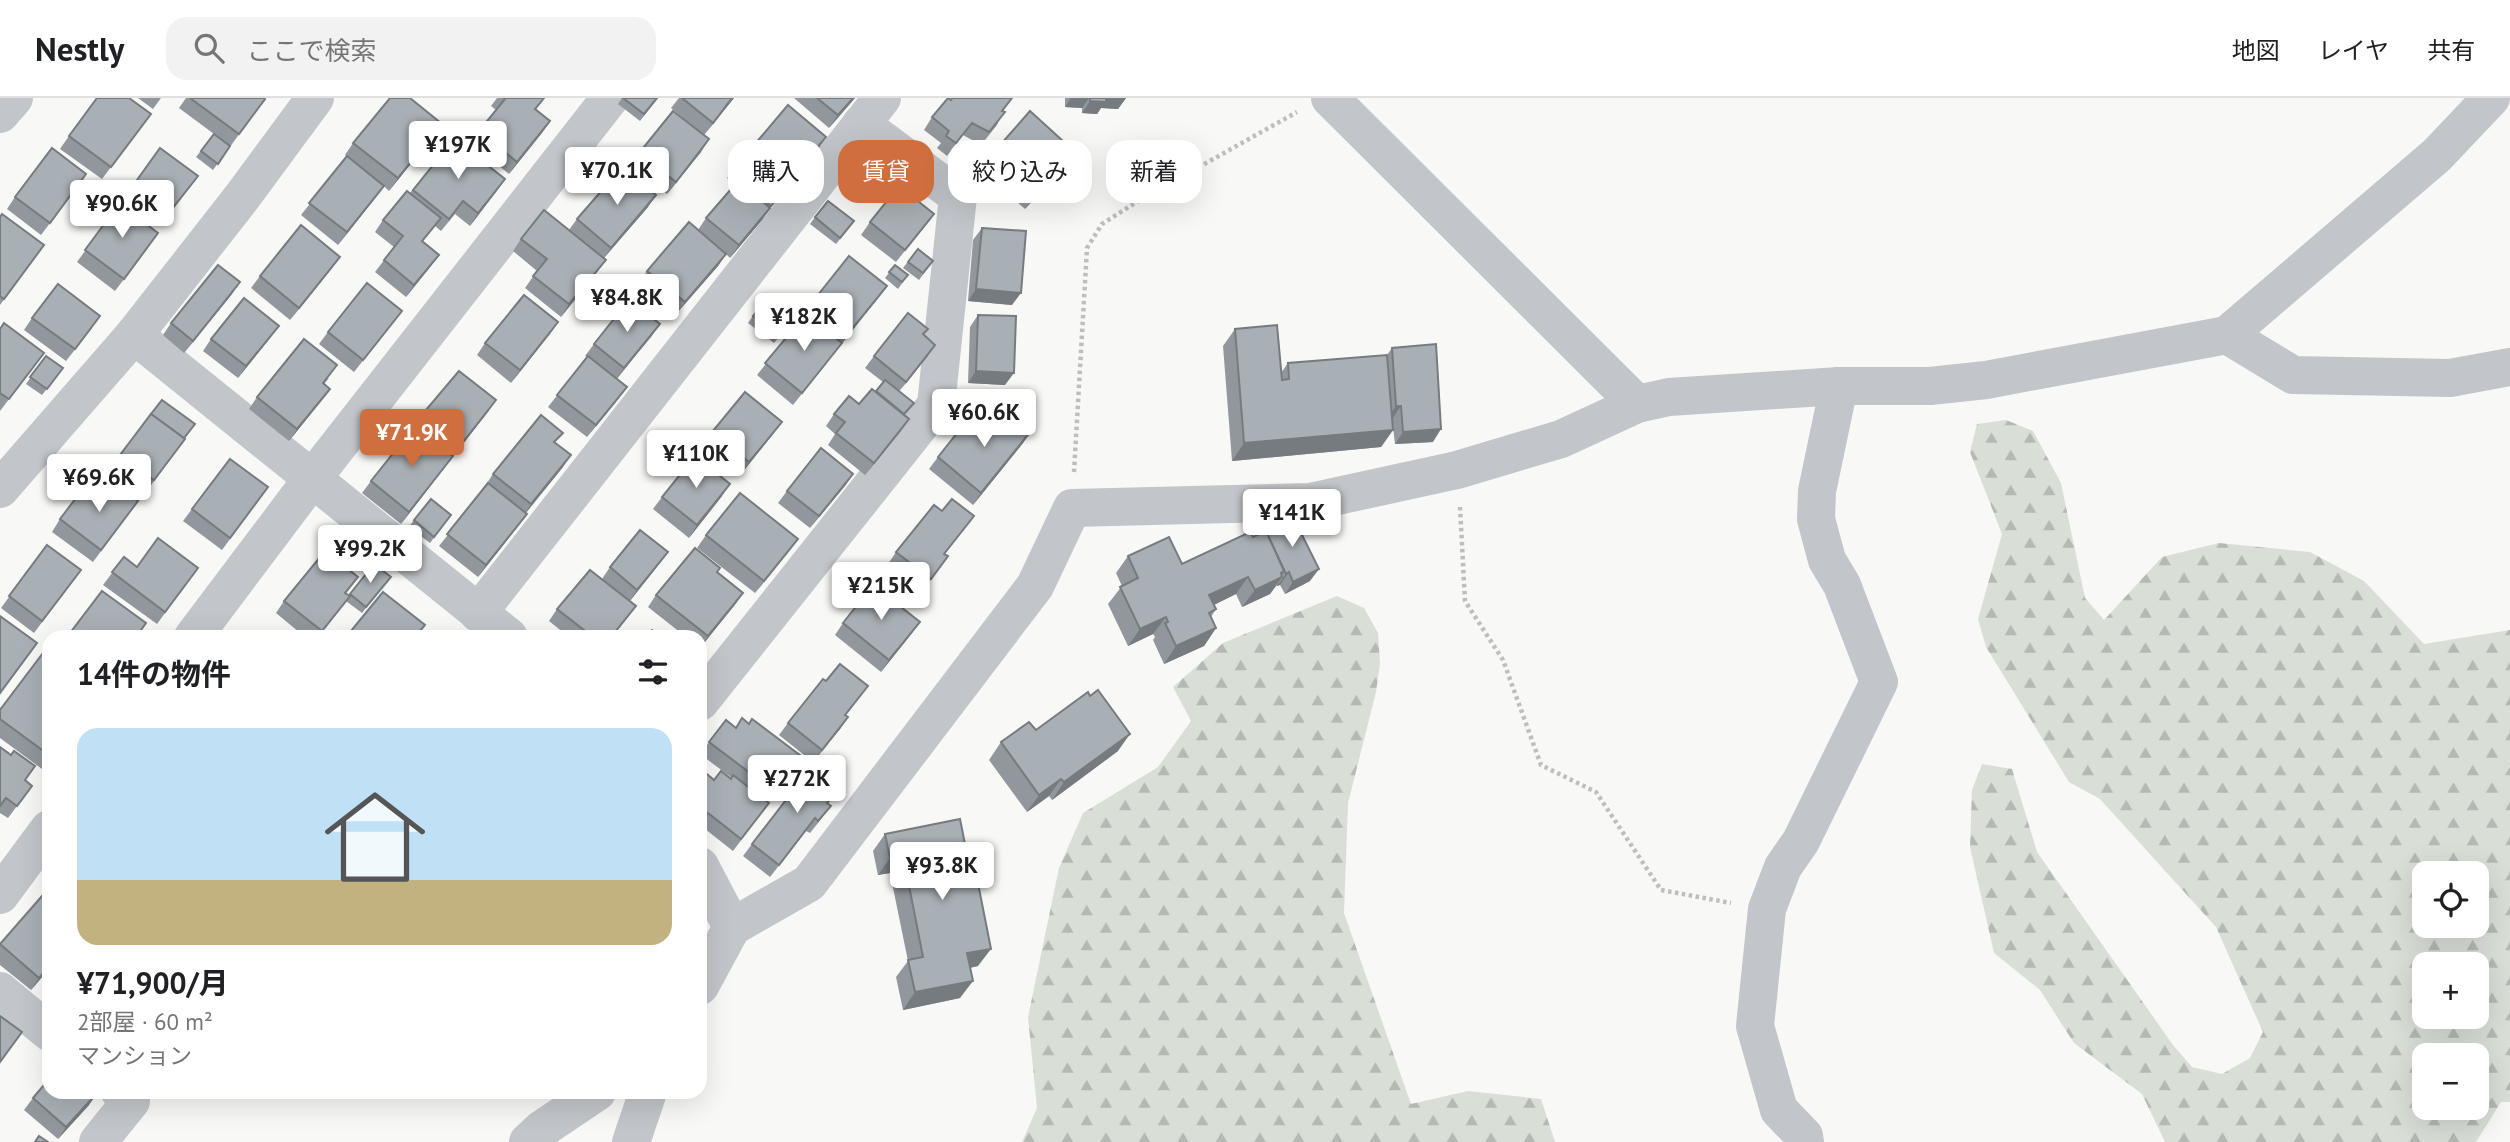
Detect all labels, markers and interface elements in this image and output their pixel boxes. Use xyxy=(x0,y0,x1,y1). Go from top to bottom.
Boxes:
search box xyxy=(166,17,656,80)
text: Nestly xyxy=(35,27,124,70)
icon: search xyxy=(190,29,228,67)
text: ここで検索 xyxy=(246,34,376,67)
text: 地図 xyxy=(2232,35,2280,66)
text: レイヤ xyxy=(2318,35,2389,66)
text: 共有 xyxy=(2427,35,2475,66)
pin: ¥197K xyxy=(409,122,507,181)
text: ¥197K xyxy=(425,129,491,158)
chip: 購入 xyxy=(728,140,824,203)
chip: 賃貸 xyxy=(838,140,934,203)
chip: 絞り込み xyxy=(948,140,1092,203)
chip: 新着 xyxy=(1106,140,1202,203)
pin: ¥70.1K xyxy=(560,148,674,207)
text: ¥70.1K xyxy=(581,155,653,184)
pin: ¥90.6K xyxy=(65,180,179,240)
text: ¥90.6K xyxy=(86,188,158,217)
pin: ¥84.8K xyxy=(570,274,684,334)
text: ¥84.8K xyxy=(591,282,663,311)
pin: ¥182K xyxy=(755,294,853,353)
text: ¥182K xyxy=(771,301,837,330)
pin: ¥60.6K xyxy=(927,390,1041,449)
text: ¥60.6K xyxy=(948,397,1020,426)
pin: ¥71.9K xyxy=(355,410,469,469)
text: ¥71.9K xyxy=(376,417,448,446)
pin: ¥110K xyxy=(647,430,745,490)
text: ¥110K xyxy=(663,438,729,467)
pin: ¥69.6K xyxy=(42,454,156,514)
text: ¥69.6K xyxy=(63,462,135,491)
pin: ¥141K xyxy=(1243,490,1341,549)
text: ¥141K xyxy=(1259,497,1325,526)
pin: ¥99.2K xyxy=(313,526,427,585)
text: ¥99.2K xyxy=(334,533,406,562)
pin: ¥215K xyxy=(832,562,930,622)
text: ¥215K xyxy=(848,570,914,599)
icon: filters xyxy=(634,653,672,691)
text: 14件の物件 xyxy=(77,654,231,693)
pin: ¥272K xyxy=(748,756,846,815)
text: ¥272K xyxy=(764,763,830,792)
icon: home xyxy=(312,774,438,900)
pin: ¥93.8K xyxy=(885,842,999,902)
text: ¥93.8K xyxy=(906,850,978,879)
map controls xyxy=(2412,861,2489,1120)
button: locate xyxy=(2412,861,2489,938)
button: + xyxy=(2412,952,2489,1029)
text: ¥71,900/月 xyxy=(77,963,229,1002)
text: 2部屋 · 60 m² xyxy=(77,1007,213,1036)
text: マンション xyxy=(77,1041,192,1070)
button: − xyxy=(2412,1043,2489,1120)

